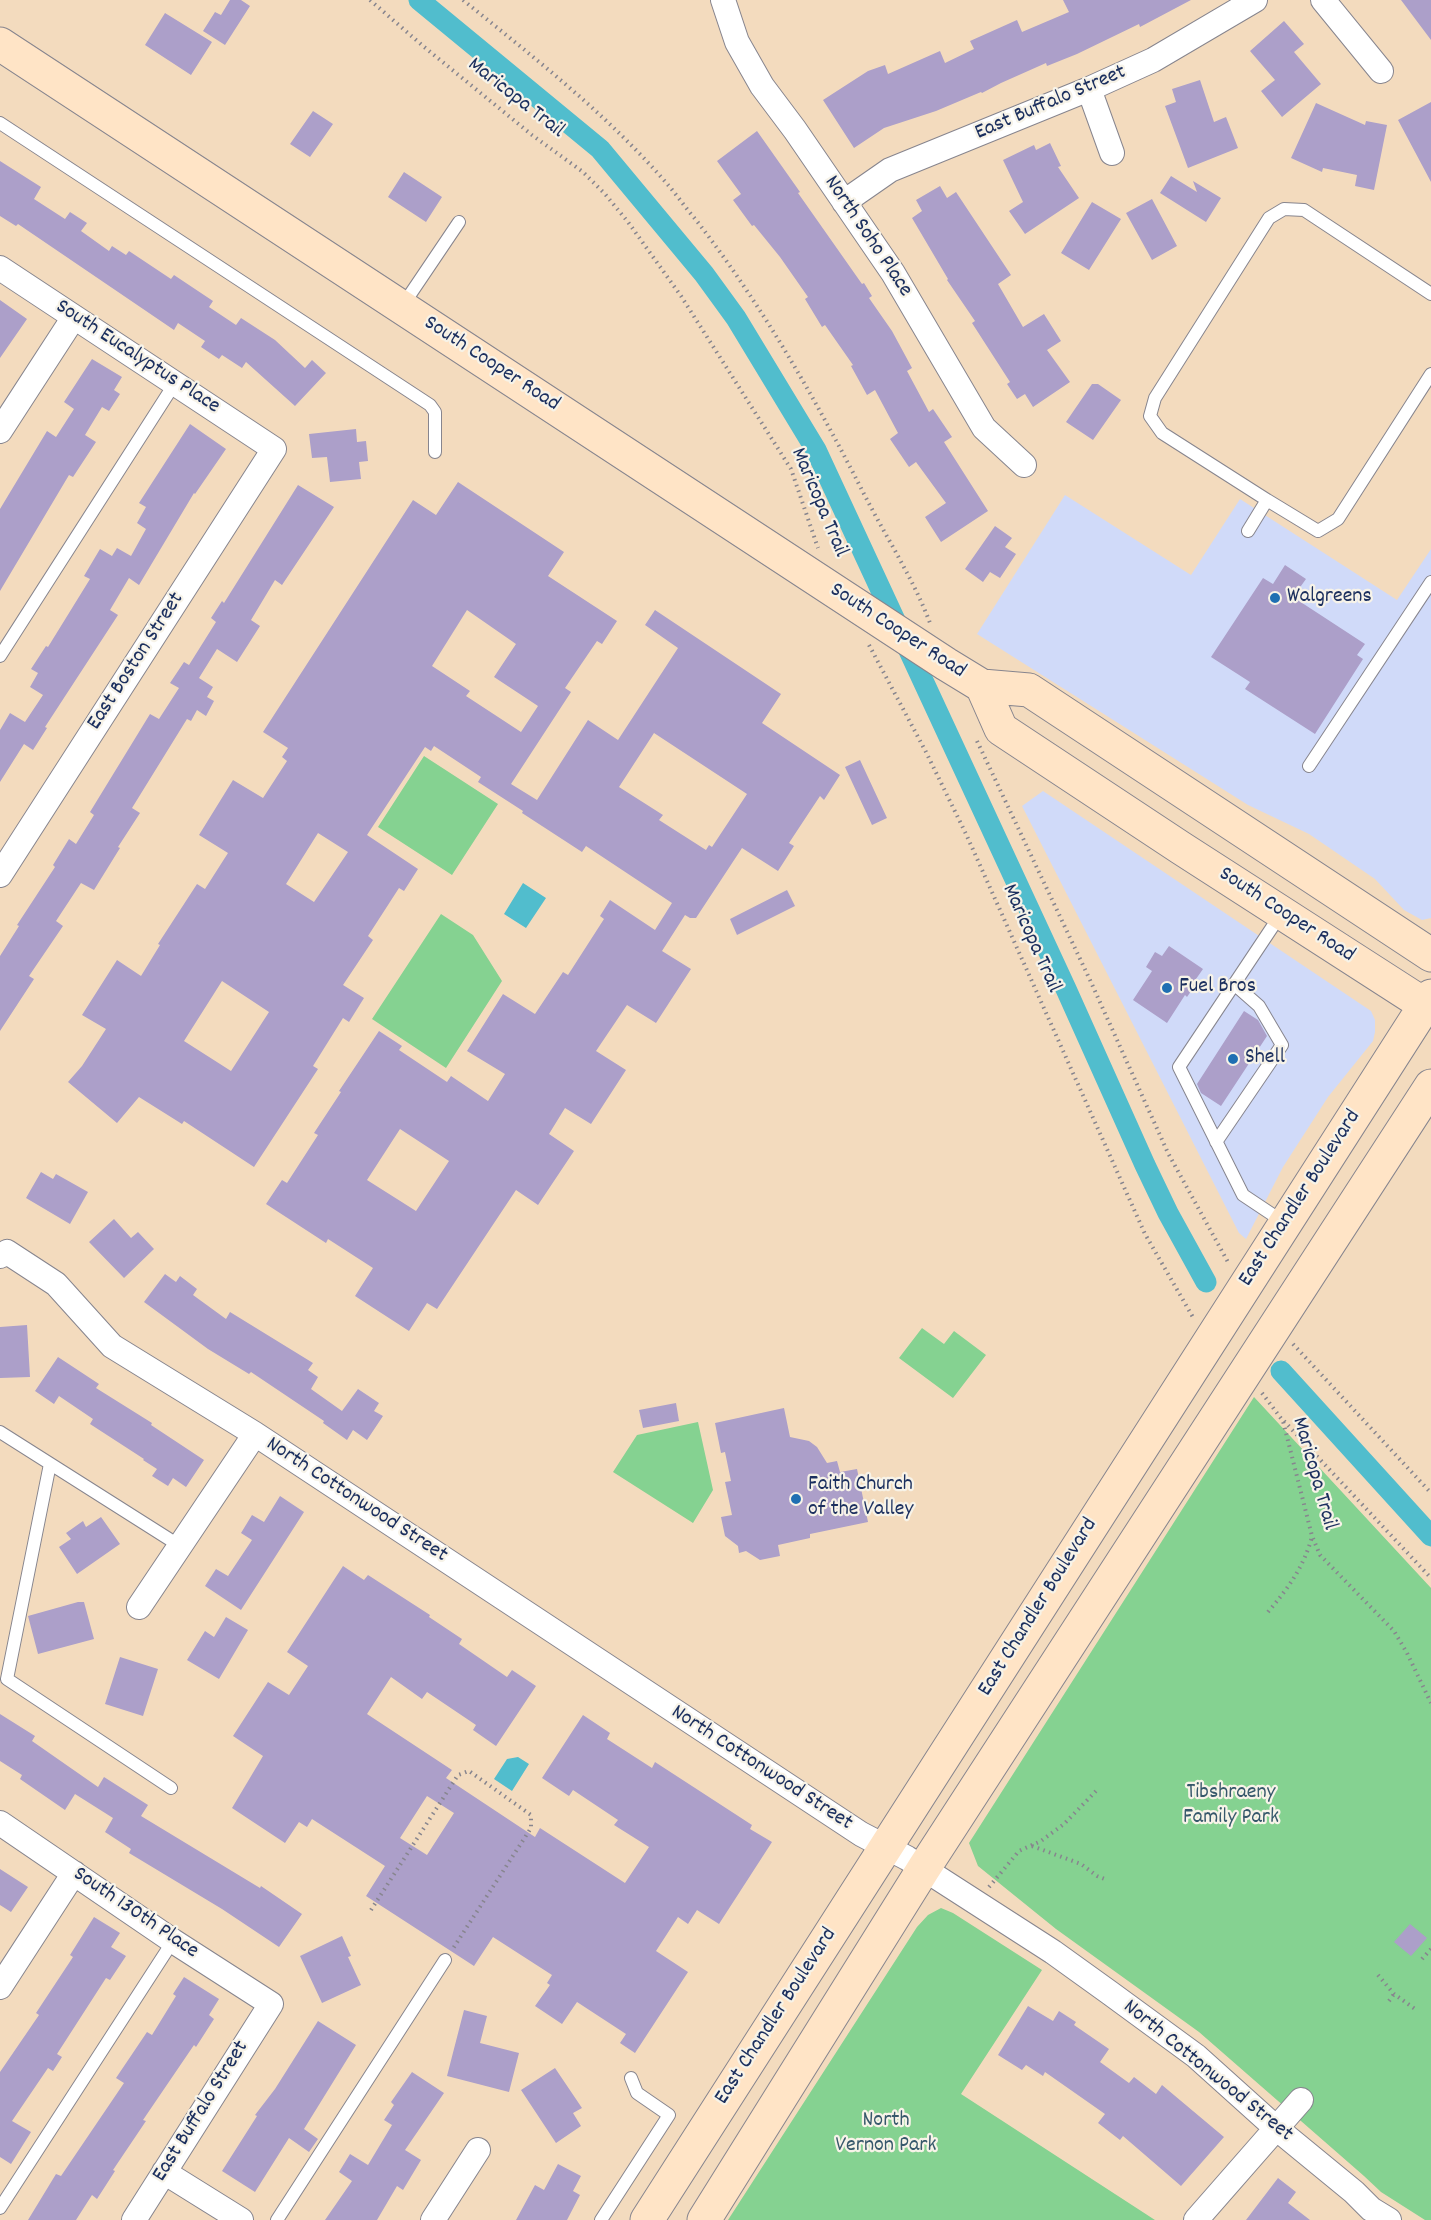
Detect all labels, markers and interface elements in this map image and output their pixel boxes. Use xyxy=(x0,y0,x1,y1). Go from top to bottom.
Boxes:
street label: Maricopa Trail xyxy=(461,53,569,145)
street label: East Buffalo Street xyxy=(972,60,1130,148)
street label: North Soho Place xyxy=(817,171,917,303)
street label: South Eucalyptus Place xyxy=(50,295,224,421)
street label: South Cooper Road xyxy=(418,311,564,419)
street label: Maricopa Trail xyxy=(783,444,853,562)
street label: South Cooper Road xyxy=(824,578,970,686)
place label: Walgreens xyxy=(1287,585,1372,611)
street label: East Boston Street xyxy=(83,588,191,736)
marker: Walgreens xyxy=(1268,591,1282,605)
street label: South Cooper Road xyxy=(1213,862,1359,970)
street label: Maricopa Trail xyxy=(994,881,1066,997)
place label: Fuel Bros xyxy=(1179,975,1256,1001)
marker: Fuel Bros xyxy=(1160,981,1174,995)
place label: Shell xyxy=(1245,1046,1285,1072)
marker: Shell xyxy=(1226,1052,1240,1066)
street label: East Chandler Boulevard xyxy=(1234,1106,1368,1292)
street label: Maricopa Trail xyxy=(1284,1415,1342,1533)
street label: North Cottonwood Street xyxy=(260,1432,452,1570)
place label: Faith Church of the Valley xyxy=(808,1473,913,1524)
marker: Faith Church of the Valley xyxy=(789,1492,803,1506)
street label: East Chandler Boulevard xyxy=(973,1514,1105,1702)
street label: North Cottonwood Street xyxy=(665,1700,857,1838)
park label: Tibshraeny Family Park xyxy=(1183,1781,1279,1832)
street label: South 130th Place xyxy=(67,1862,203,1966)
street label: East Chandler Boulevard xyxy=(710,1924,844,2110)
street label: North Cottonwood Street xyxy=(1117,1995,1297,2149)
street label: East Buffalo Street xyxy=(148,2037,256,2187)
park label: North Vernon Park xyxy=(835,2109,937,2160)

